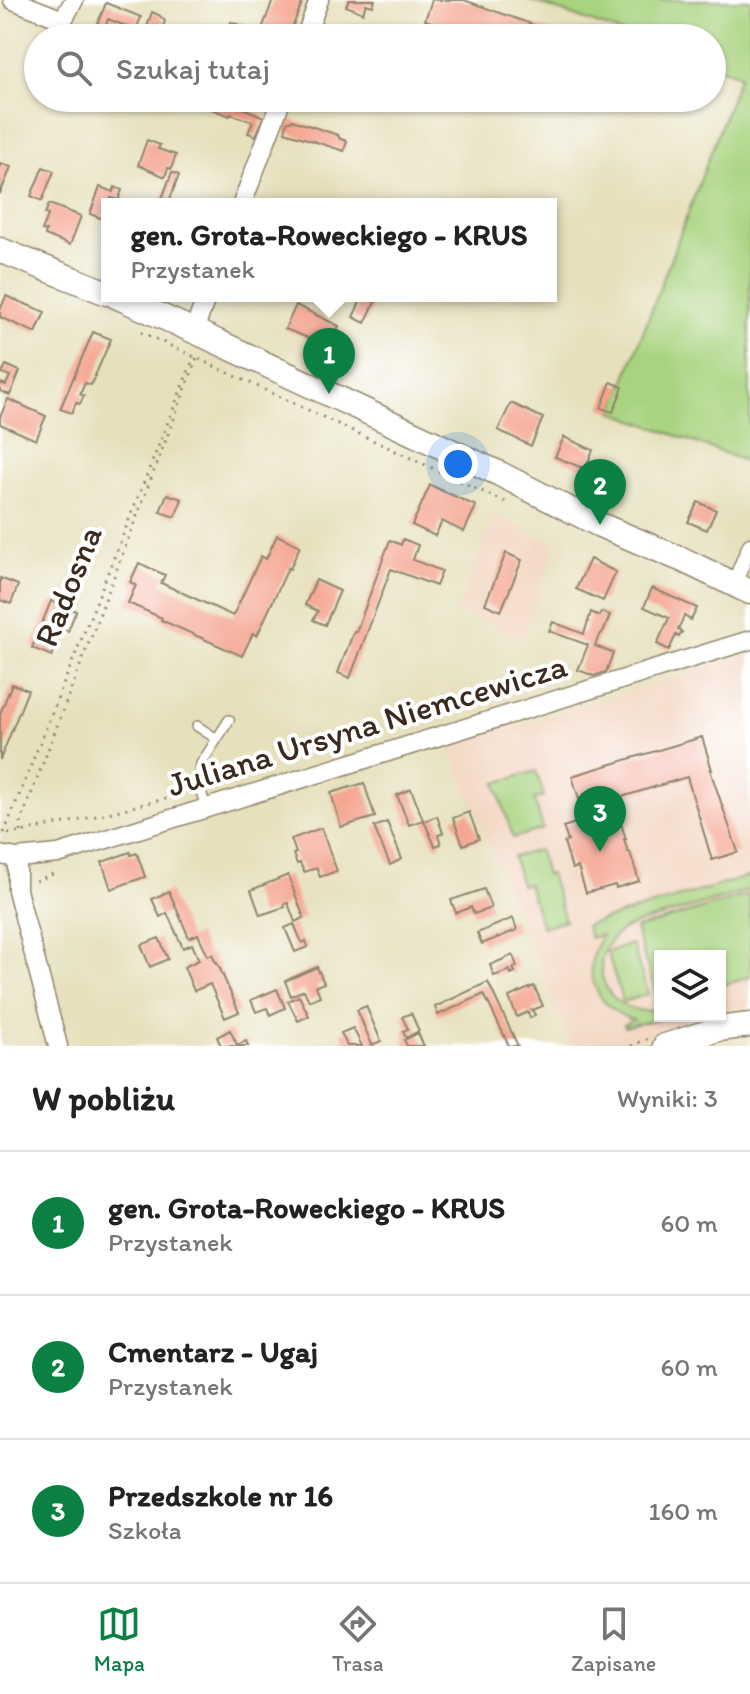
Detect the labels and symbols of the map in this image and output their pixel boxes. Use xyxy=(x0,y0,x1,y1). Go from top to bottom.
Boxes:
pin: 1 xyxy=(303,328,355,394)
your location xyxy=(438,444,478,484)
pin: 2 xyxy=(574,459,626,525)
street label: Radosna xyxy=(25,519,111,652)
street label: Juliana Ursyna Niemcewicza xyxy=(162,645,572,805)
pin: 3 xyxy=(574,786,626,852)

